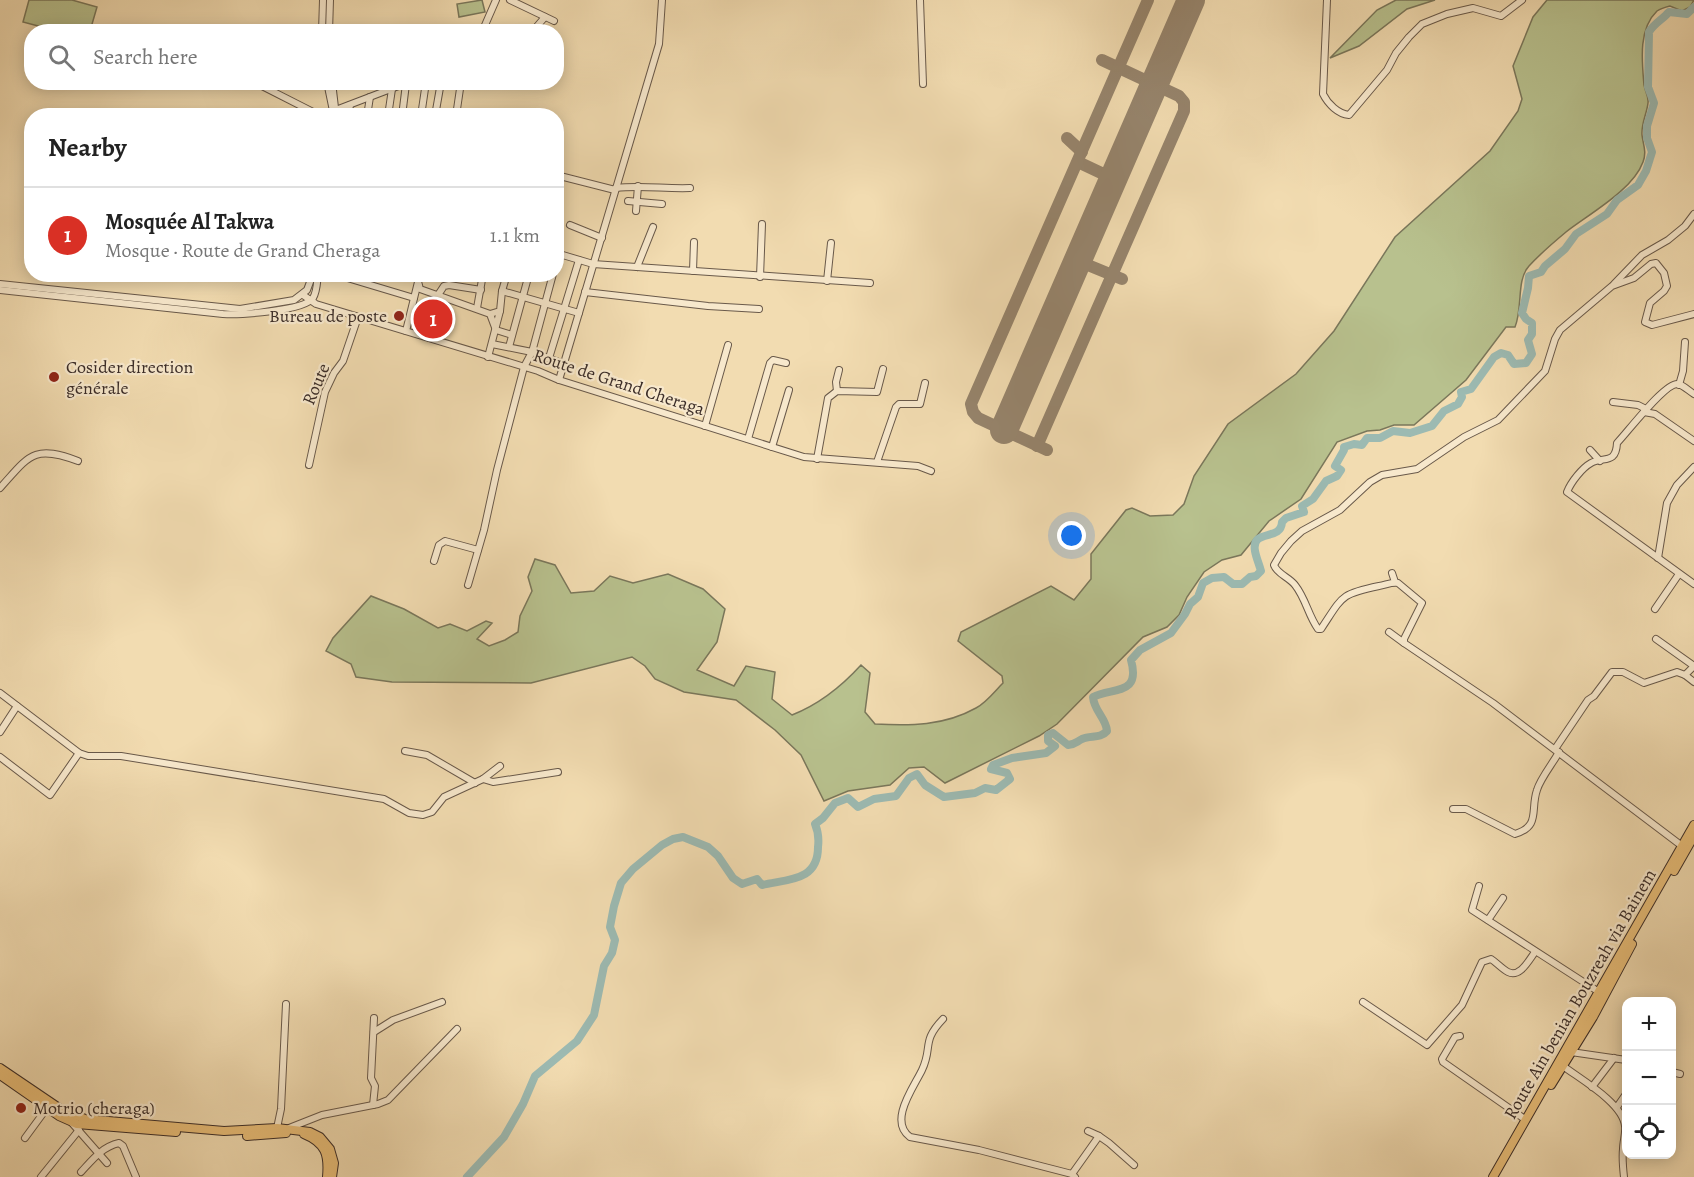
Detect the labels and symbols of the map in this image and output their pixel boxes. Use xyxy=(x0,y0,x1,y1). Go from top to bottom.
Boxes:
pin: 1 xyxy=(414,296,452,342)
place label: Bureau de poste xyxy=(269,304,387,328)
marker: Bureau de poste xyxy=(392,309,406,323)
street label: Route de Grand Cheraga xyxy=(530,343,708,421)
place label: Cosider direction générale xyxy=(66,355,194,400)
street label: Route xyxy=(297,359,335,409)
marker: Cosider direction générale xyxy=(47,370,61,384)
your location xyxy=(1057,521,1086,550)
street label: Route Ain benian Bouzreah via Bainem xyxy=(1498,864,1662,1124)
place label: Motrio (cheraga) xyxy=(33,1096,155,1120)
marker: Motrio (cheraga) xyxy=(14,1101,28,1115)

